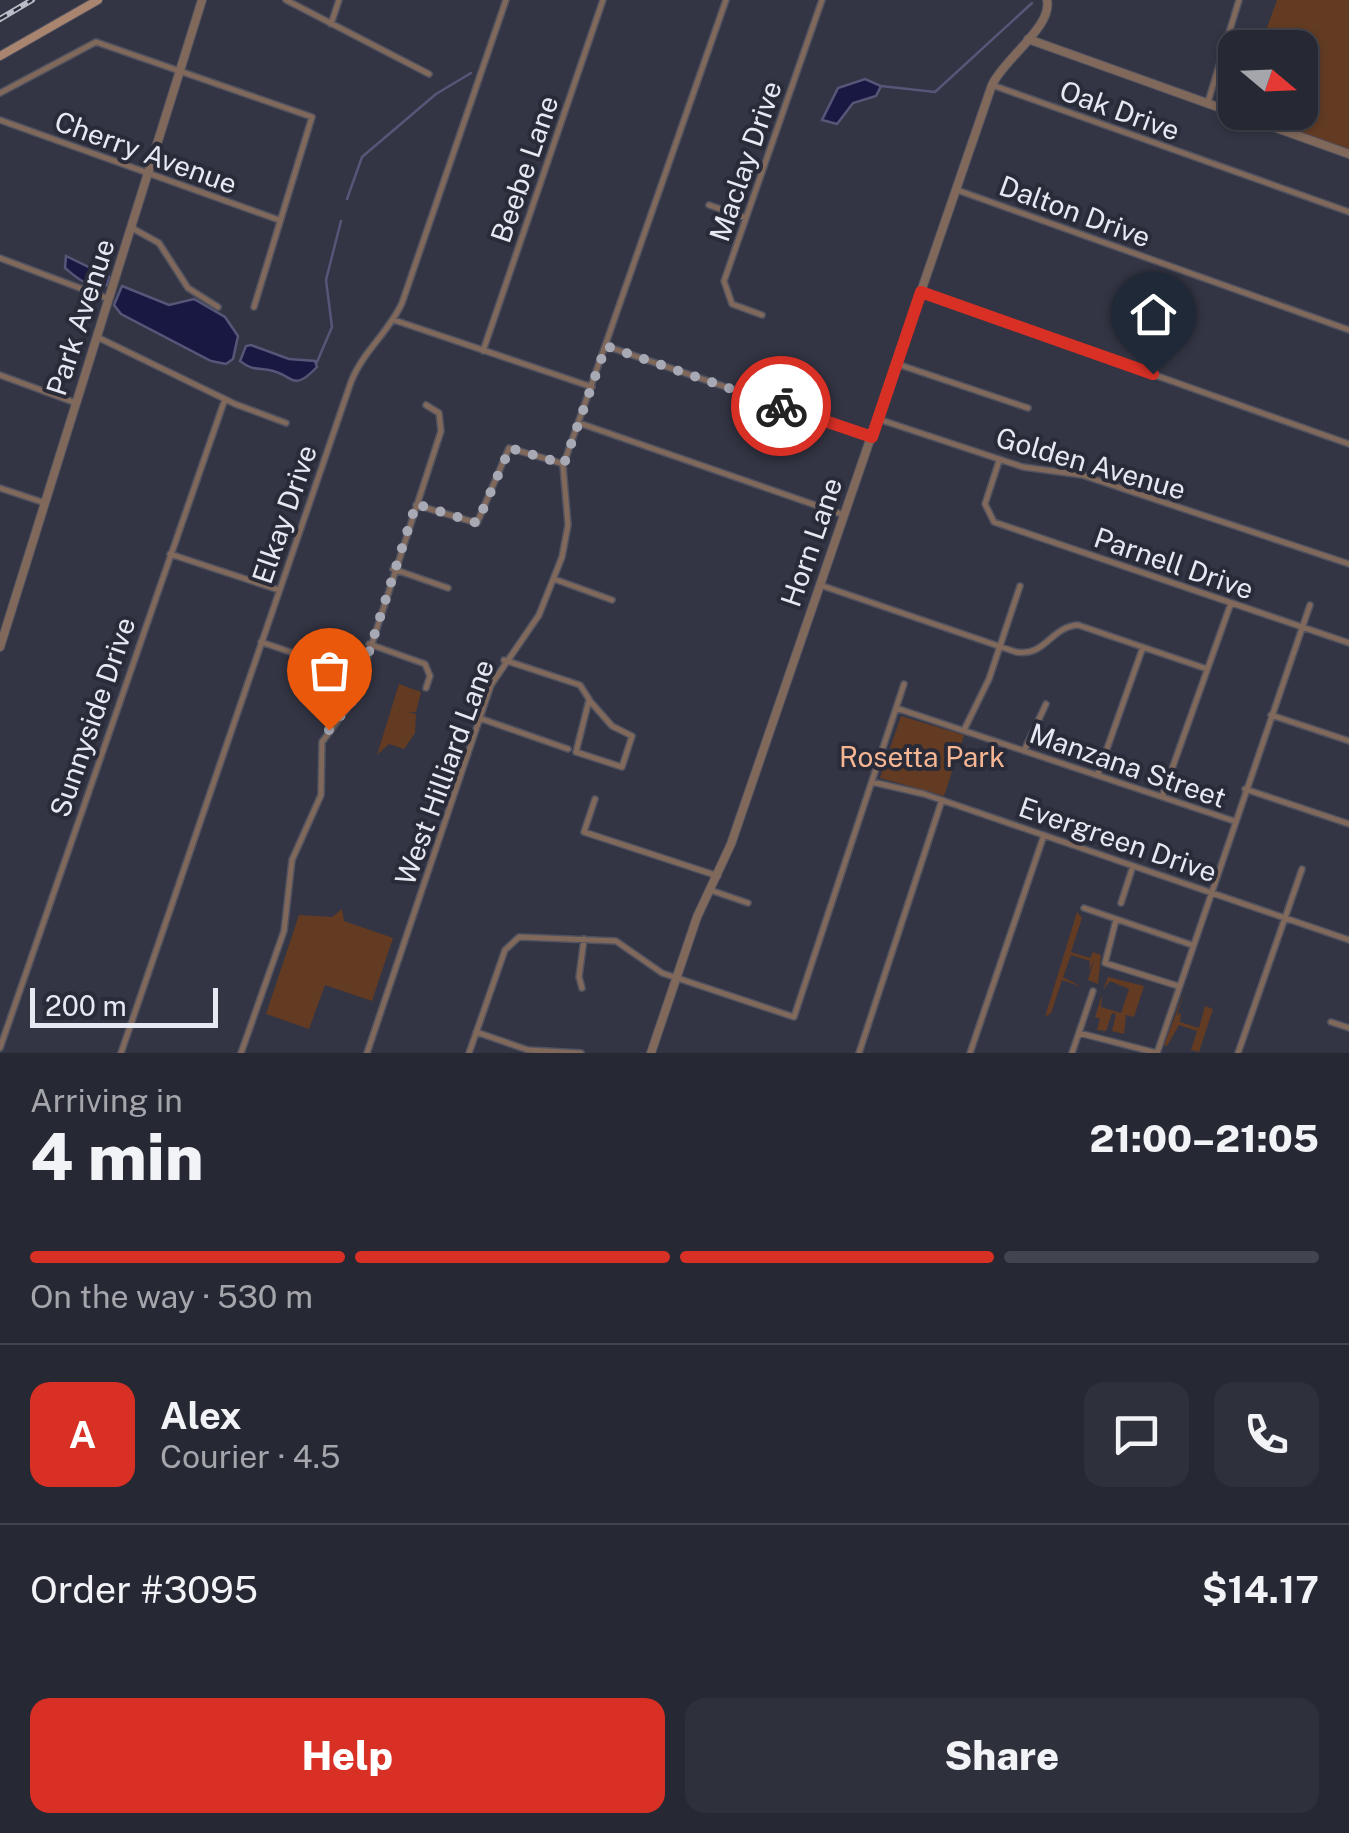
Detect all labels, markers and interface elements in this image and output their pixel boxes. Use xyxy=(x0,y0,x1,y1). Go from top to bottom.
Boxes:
north arrow xyxy=(1218,30,1318,130)
map controls xyxy=(1218,30,1318,130)
street label: Oak Drive xyxy=(1055,73,1185,147)
street label: Maclay Drive xyxy=(702,77,788,245)
street label: Beebe Lane xyxy=(483,91,565,247)
street label: Cherry Avenue xyxy=(50,104,242,200)
street label: Dalton Drive xyxy=(995,168,1155,254)
street label: Park Avenue xyxy=(39,235,121,399)
pin xyxy=(1111,272,1196,375)
icon: home xyxy=(1126,287,1181,342)
courier xyxy=(731,356,831,456)
icon: bike xyxy=(754,379,809,434)
street label: Golden Avenue xyxy=(992,420,1190,506)
street label: Elkay Drive xyxy=(245,440,323,588)
street label: Horn Lane xyxy=(774,473,848,611)
street label: Parnell Drive xyxy=(1090,520,1258,606)
street label: Sunnyside Drive xyxy=(42,613,142,821)
pin xyxy=(287,628,372,731)
icon: bag xyxy=(302,643,357,698)
street label: West Hilliard Lane xyxy=(388,655,500,889)
street label: Manzana Street xyxy=(1025,716,1231,814)
park label: Rosetta Park xyxy=(839,740,1005,773)
street label: Evergreen Drive xyxy=(1015,790,1221,888)
scale bar xyxy=(30,983,218,1028)
text: 200 m xyxy=(45,989,127,1022)
text: Arriving in xyxy=(30,1082,183,1119)
text: 21:00–21:05 xyxy=(1090,1116,1319,1161)
text: 4 min xyxy=(30,1118,204,1195)
text: On the way · 530 m xyxy=(30,1278,313,1315)
button: chat xyxy=(1084,1382,1189,1487)
button: phone xyxy=(1214,1382,1319,1487)
text: Alex xyxy=(160,1393,242,1438)
text: A xyxy=(69,1412,96,1457)
text: Courier · 4.5 xyxy=(160,1438,340,1475)
text: Order #3095 xyxy=(30,1567,258,1612)
text: $14.17 xyxy=(1202,1567,1319,1612)
button: Help xyxy=(30,1698,665,1813)
button: Share xyxy=(685,1698,1319,1813)

